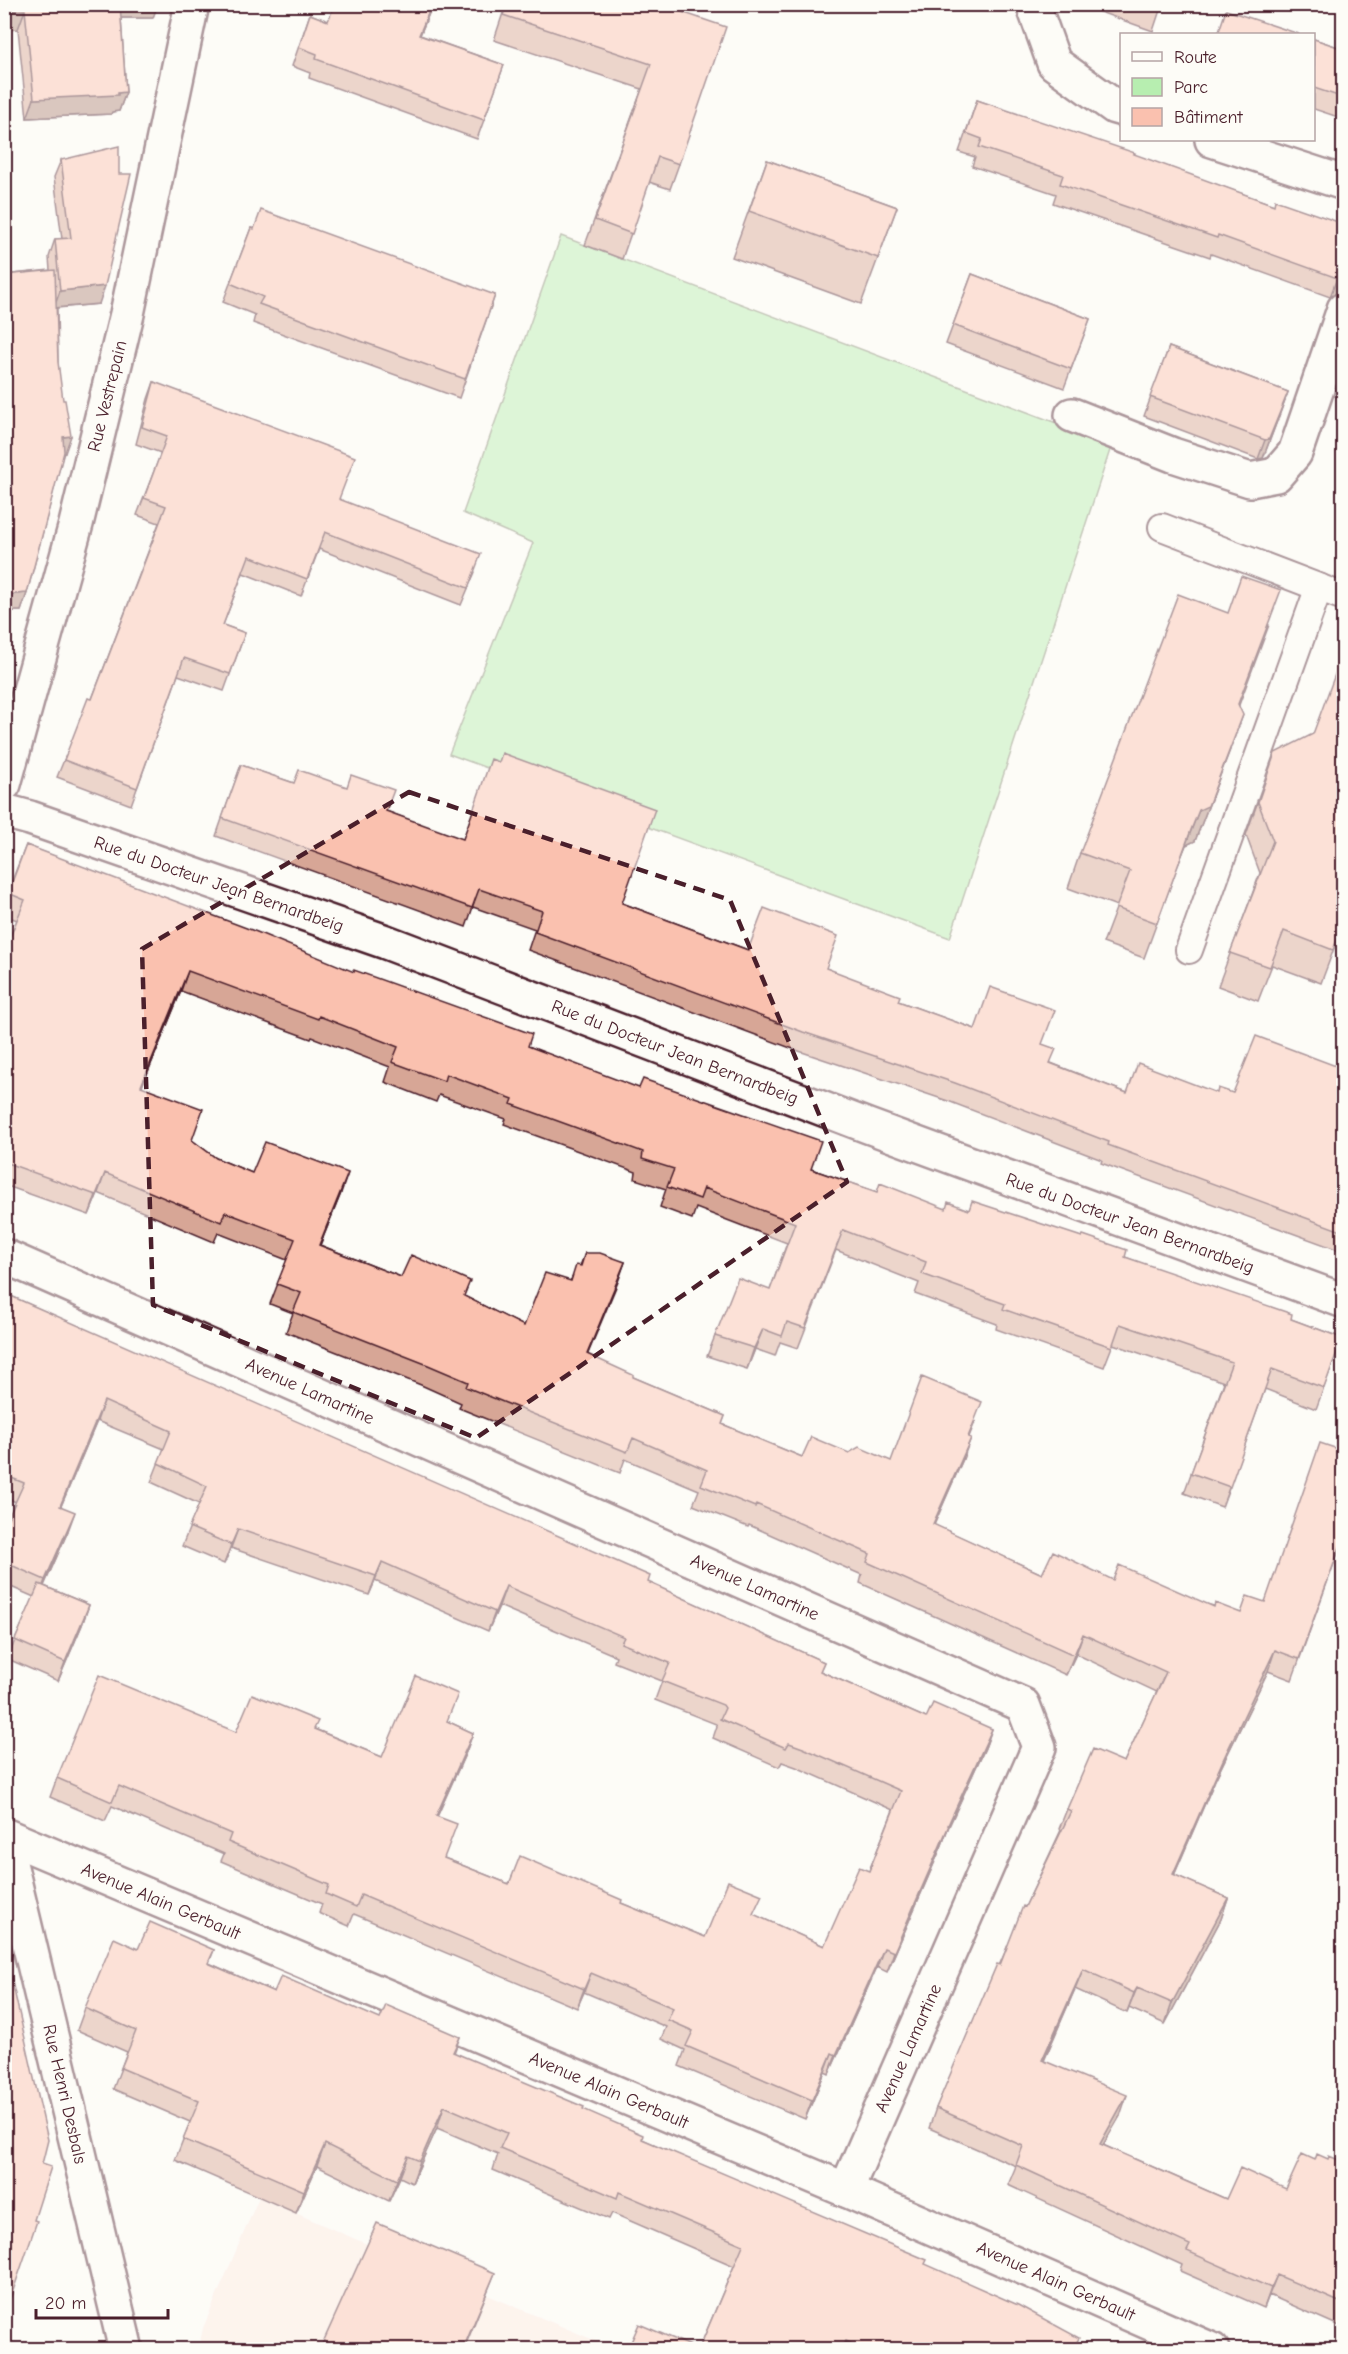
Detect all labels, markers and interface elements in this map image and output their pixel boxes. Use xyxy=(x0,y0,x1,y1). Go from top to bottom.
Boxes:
legend xyxy=(1120,33,1315,141)
text: Route xyxy=(1174,47,1217,68)
text: Parc xyxy=(1174,77,1208,98)
text: Bâtiment xyxy=(1174,107,1244,128)
street label: Rue Vestrepain xyxy=(84,338,131,454)
street label: Rue du Docteur Jean Bernardbeig xyxy=(91,832,346,937)
street label: Rue du Docteur Jean Bernardbeig xyxy=(548,996,801,1109)
street label: Rue du Docteur Jean Bernardbeig xyxy=(1003,1169,1257,1278)
street label: Avenue Lamartine xyxy=(242,1354,377,1429)
street label: Avenue Lamartine xyxy=(687,1550,822,1625)
street label: Avenue Alain Gerbault xyxy=(78,1858,244,1945)
street label: Avenue Lamartine xyxy=(871,1981,946,2116)
street label: Rue Henri Desbals xyxy=(38,2022,91,2166)
street label: Avenue Alain Gerbault xyxy=(526,2047,692,2134)
street label: Avenue Alain Gerbault xyxy=(973,2237,1139,2326)
scale bar xyxy=(36,2282,168,2320)
text: 20 m xyxy=(45,2293,86,2314)

